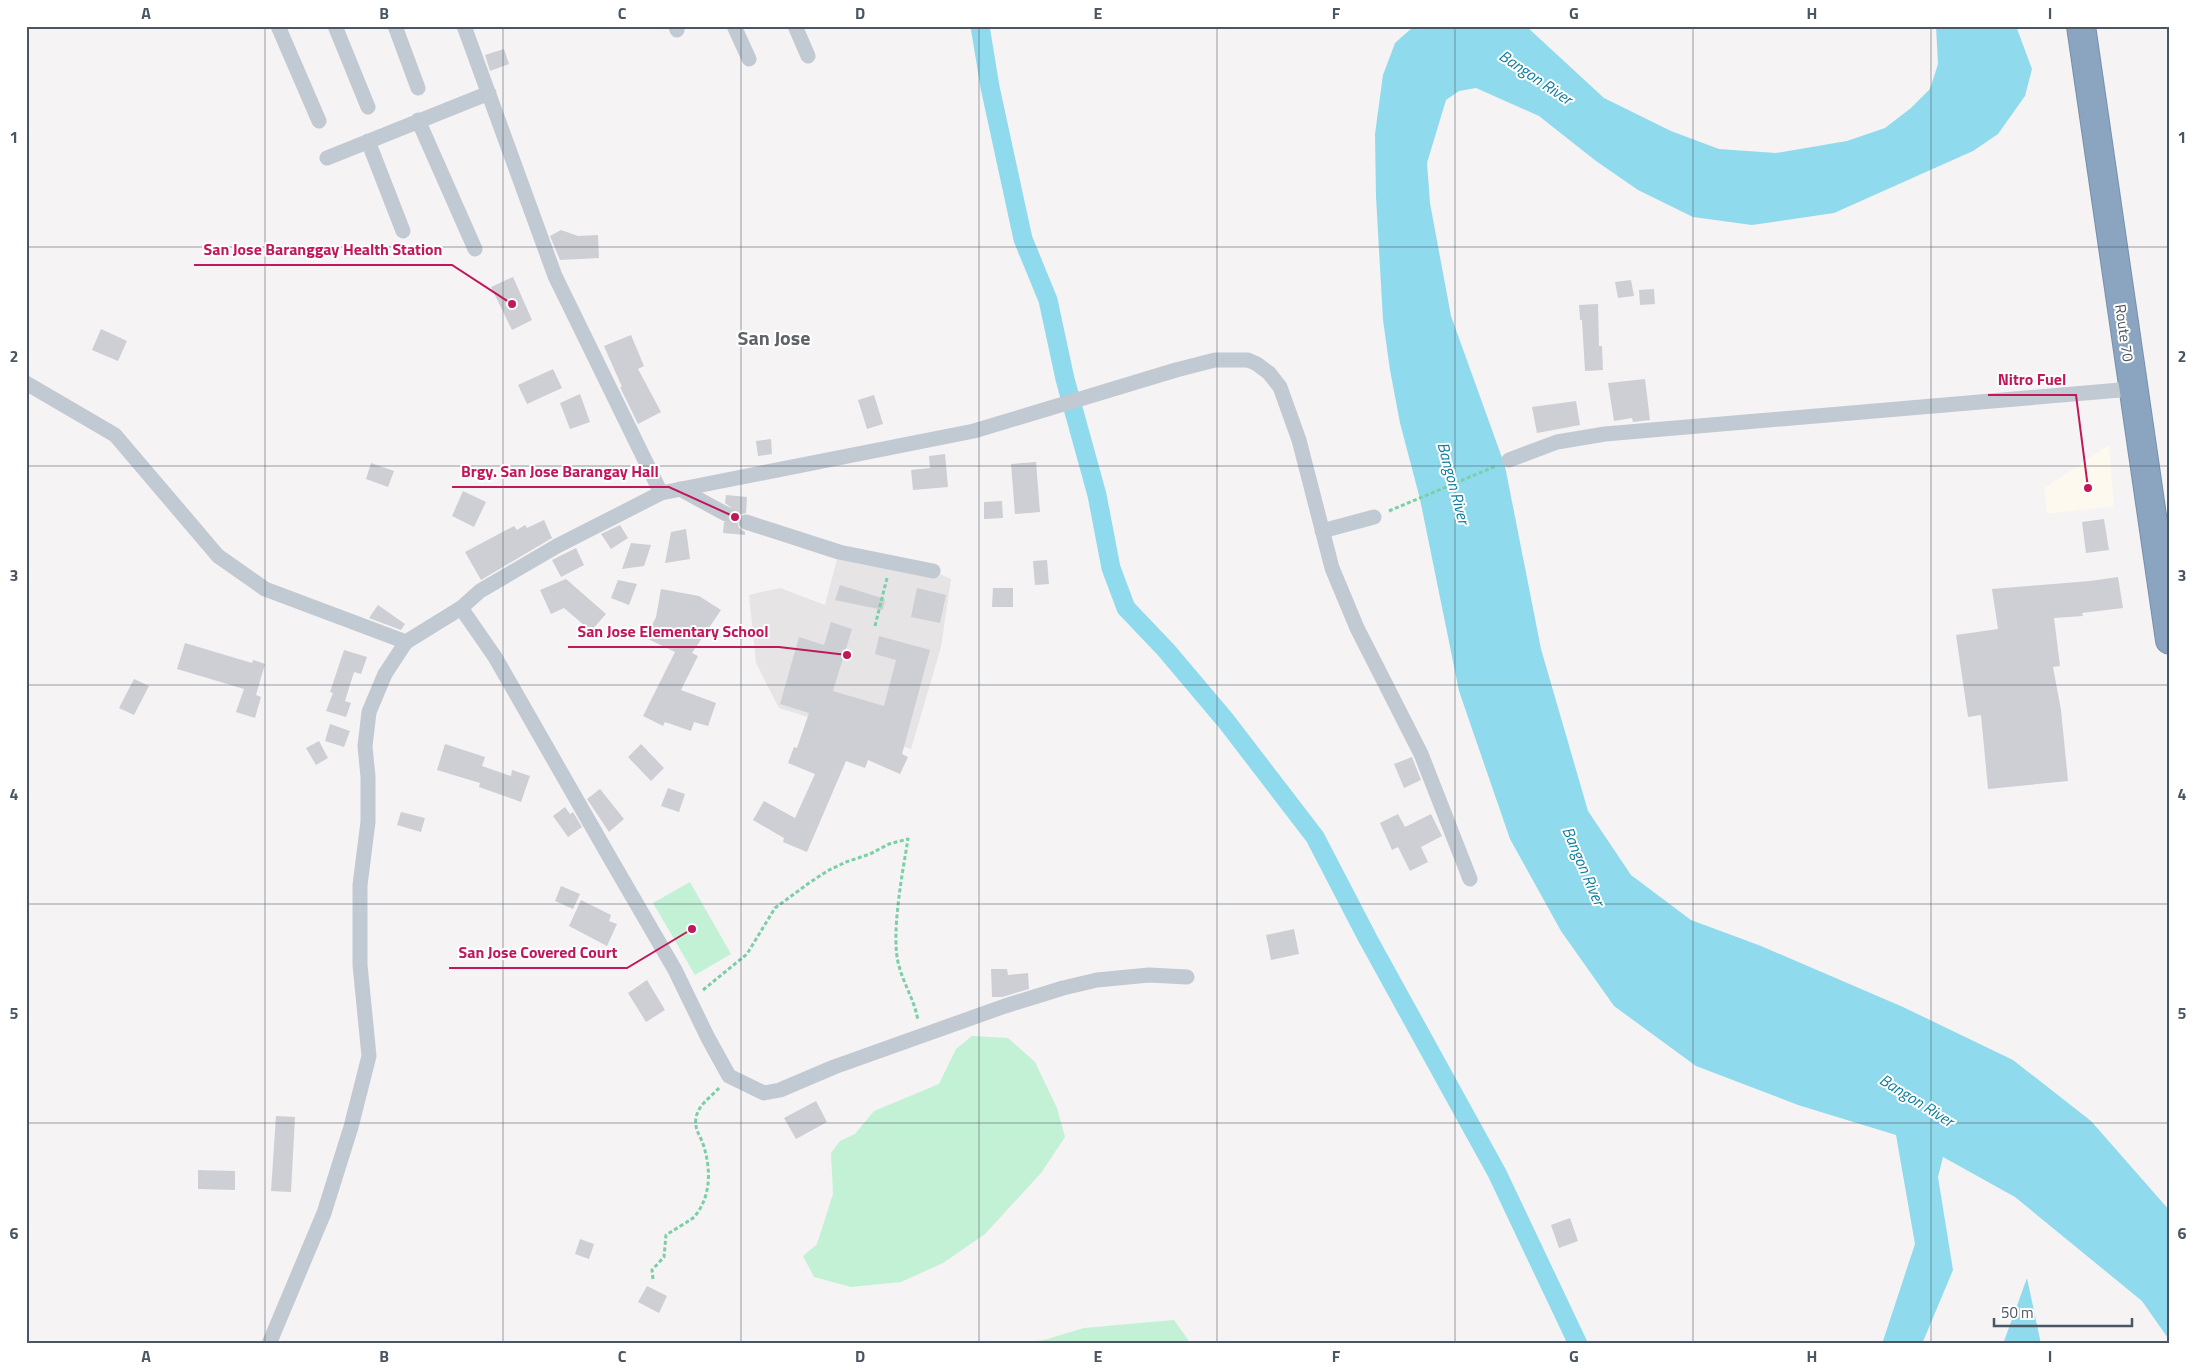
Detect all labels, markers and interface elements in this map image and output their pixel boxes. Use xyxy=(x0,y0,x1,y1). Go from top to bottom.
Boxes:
text: A xyxy=(141,1,151,25)
text: B xyxy=(379,1,389,25)
text: C xyxy=(618,1,627,25)
text: D xyxy=(855,1,865,25)
text: E xyxy=(1094,1,1103,25)
text: F xyxy=(1332,1,1341,25)
text: G xyxy=(1569,1,1579,25)
text: H xyxy=(1807,1,1817,25)
text: I xyxy=(2048,1,2052,25)
water label: Bangon River xyxy=(1495,44,1579,111)
text: 1 xyxy=(10,125,18,149)
text: 1 xyxy=(2178,125,2186,149)
callout: San Jose Baranggay Health Station xyxy=(194,234,452,265)
text: San Jose Baranggay Health Station xyxy=(204,237,442,261)
street label: Route 70 xyxy=(2109,303,2140,363)
district label: San Jose xyxy=(738,322,810,353)
text: 2 xyxy=(10,344,18,368)
text: 2 xyxy=(2178,344,2186,368)
callout: Nitro Fuel xyxy=(1988,364,2076,395)
text: Nitro Fuel xyxy=(1998,367,2066,391)
water label: Bangon River xyxy=(1432,439,1477,529)
callout: Brgy. San Jose Barangay Hall xyxy=(452,456,669,487)
text: Brgy. San Jose Barangay Hall xyxy=(461,459,659,483)
text: 3 xyxy=(10,563,18,587)
text: 3 xyxy=(2178,563,2186,587)
callout: San Jose Elementary School xyxy=(568,616,779,647)
text: San Jose Elementary School xyxy=(577,619,769,643)
text: 4 xyxy=(10,782,19,806)
text: 4 xyxy=(2178,782,2187,806)
water label: Bangon River xyxy=(1557,823,1612,911)
callout: San Jose Covered Court xyxy=(449,937,627,968)
text: San Jose Covered Court xyxy=(459,940,618,964)
text: 5 xyxy=(10,1001,19,1025)
text: 5 xyxy=(2178,1001,2187,1025)
water label: Bangon River xyxy=(1875,1068,1961,1133)
text: 6 xyxy=(10,1221,19,1245)
text: 6 xyxy=(2178,1221,2187,1245)
scale bar xyxy=(1994,1295,2131,1327)
text: 50 m xyxy=(2001,1301,2034,1324)
text: A xyxy=(141,1344,151,1368)
text: B xyxy=(379,1344,389,1368)
text: C xyxy=(618,1344,627,1368)
text: D xyxy=(855,1344,865,1368)
text: E xyxy=(1094,1344,1103,1368)
text: F xyxy=(1332,1344,1341,1368)
text: G xyxy=(1569,1344,1579,1368)
text: H xyxy=(1807,1344,1817,1368)
text: I xyxy=(2048,1344,2052,1368)

